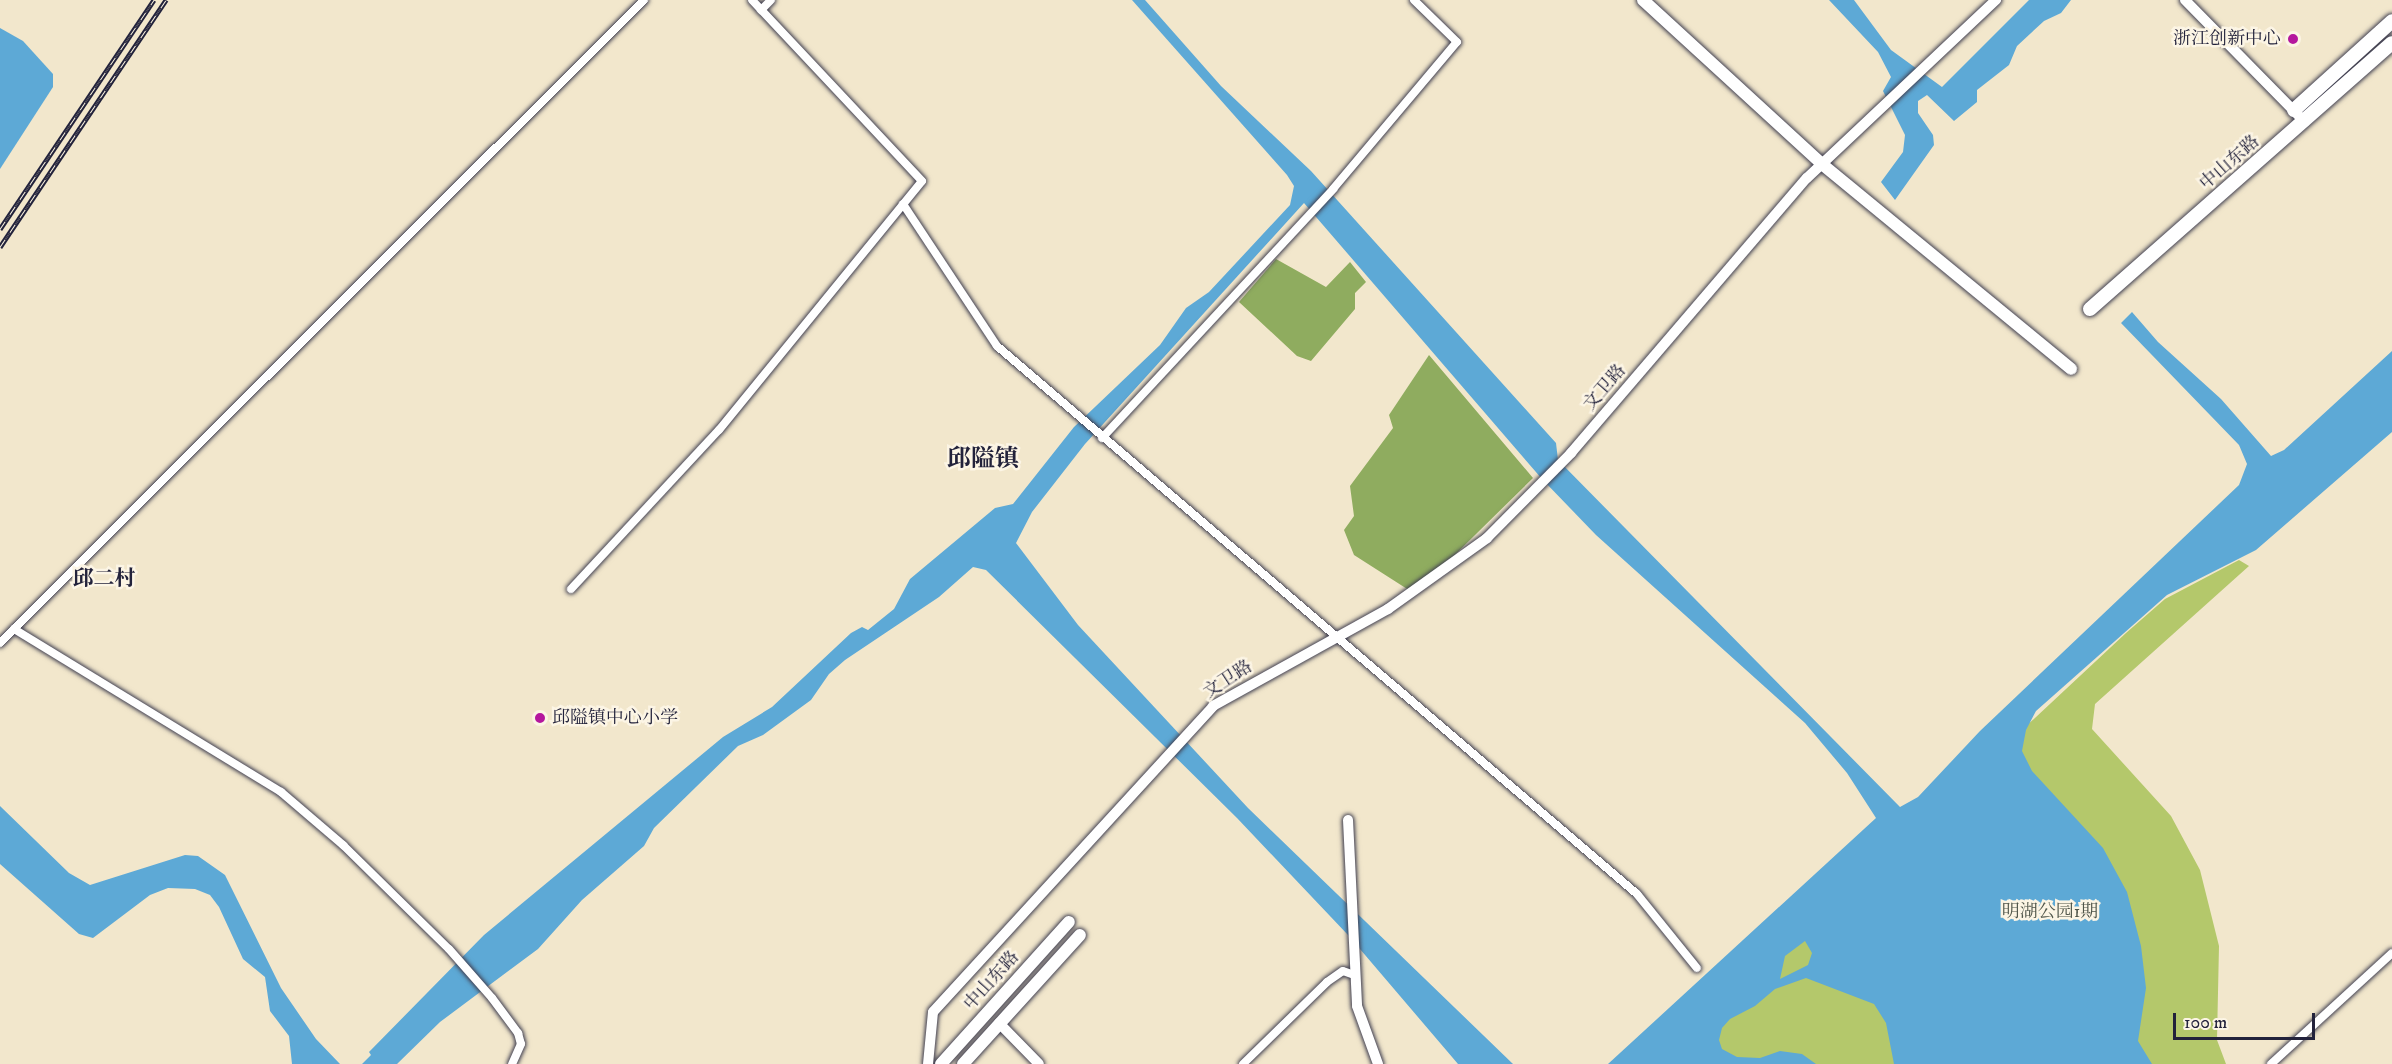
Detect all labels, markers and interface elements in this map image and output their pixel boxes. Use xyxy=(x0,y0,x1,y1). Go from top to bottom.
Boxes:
place label: 浙江创新中心 xyxy=(2173,28,2281,50)
marker: 浙江创新中心 xyxy=(2286,32,2300,46)
street label: 中山东路 xyxy=(2196,131,2264,195)
street label: 文卫路 xyxy=(1579,361,1631,415)
district label: 邱隘镇 xyxy=(947,446,1019,474)
district label: 邱二村 xyxy=(73,566,135,592)
street label: 文卫路 xyxy=(1199,656,1257,704)
place label: 邱隘镇中心小学 xyxy=(552,707,678,729)
marker: 邱隘镇中心小学 xyxy=(533,711,547,725)
park label: 明湖公园1期 xyxy=(2002,901,2098,923)
street label: 中山东路 xyxy=(960,947,1024,1015)
scale bar xyxy=(2176,1001,2318,1039)
text: 100 m xyxy=(2184,1012,2227,1034)

